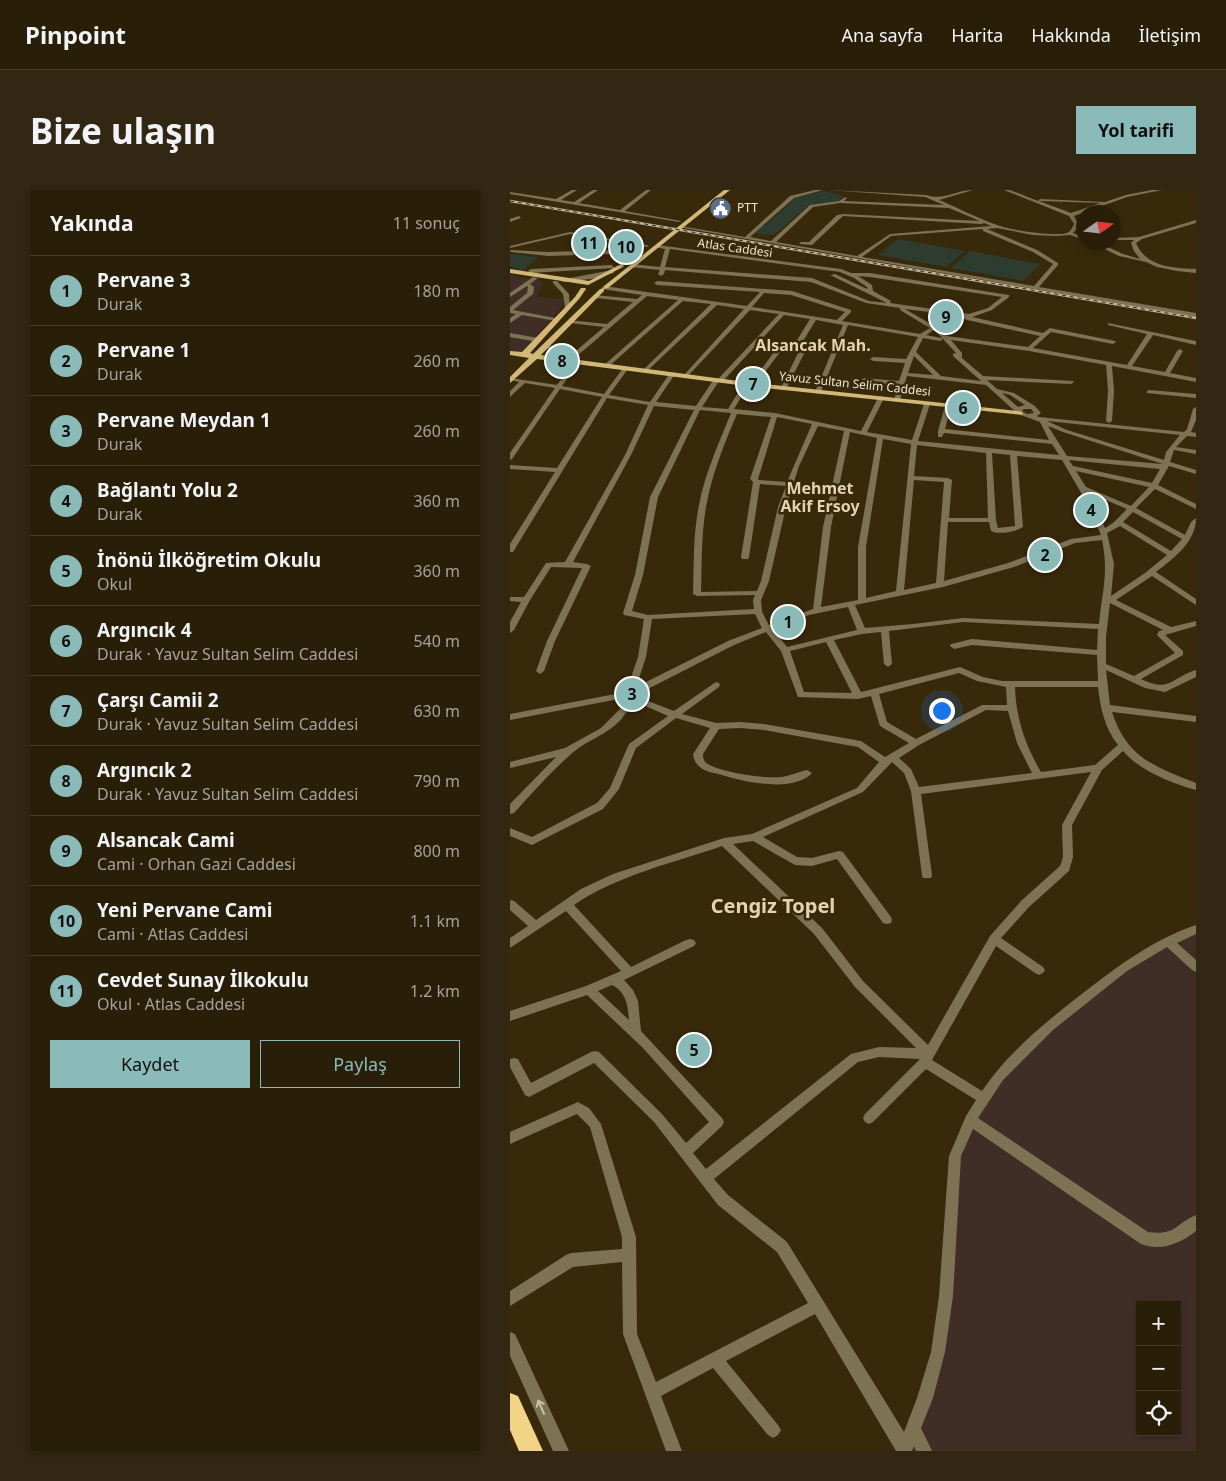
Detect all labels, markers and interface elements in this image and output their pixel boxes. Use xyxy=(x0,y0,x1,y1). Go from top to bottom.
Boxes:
text: Pinpoint xyxy=(25,18,126,51)
text: Ana sayfa xyxy=(842,23,923,47)
text: Harita xyxy=(951,23,1003,47)
text: Hakkında xyxy=(1031,23,1111,47)
text: İletişim xyxy=(1139,23,1201,47)
button: Yol tarifi xyxy=(1076,106,1196,154)
text: Bize ulaşın xyxy=(30,107,216,154)
public building icon: PTT xyxy=(709,196,733,220)
place label: PTT xyxy=(737,199,758,216)
north arrow xyxy=(1076,205,1121,250)
text: Yakında xyxy=(50,209,133,237)
text: 11 sonuç xyxy=(393,212,460,234)
pin: 11 xyxy=(573,224,605,262)
pin: 10 xyxy=(610,228,642,266)
street label: Atlas Caddesi xyxy=(697,234,774,261)
text: Pervane 3 xyxy=(97,267,190,293)
text: 1 xyxy=(61,280,71,302)
text: 180 m xyxy=(413,280,460,302)
text: Durak xyxy=(97,293,142,315)
pin: 9 xyxy=(930,298,962,336)
district label: Alsancak Mah. xyxy=(755,334,871,356)
text: Pervane 1 xyxy=(97,337,190,363)
pin: 8 xyxy=(546,342,578,380)
text: 2 xyxy=(61,350,71,372)
text: 260 m xyxy=(413,350,460,372)
text: Durak xyxy=(97,363,142,385)
pin: 7 xyxy=(737,365,769,403)
street label: Yavuz Sultan Selim Caddesi xyxy=(778,367,932,400)
pin: 6 xyxy=(947,389,979,427)
text: Pervane Meydan 1 xyxy=(97,407,271,433)
text: 3 xyxy=(61,420,71,442)
text: 260 m xyxy=(413,420,460,442)
text: Durak xyxy=(97,433,142,455)
text: Bağlantı Yolu 2 xyxy=(97,477,238,503)
district label: Mehmet Akif Ersoy xyxy=(780,477,860,517)
text: 4 xyxy=(61,490,71,512)
text: 360 m xyxy=(413,490,460,512)
pin: 4 xyxy=(1075,491,1107,529)
text: Durak xyxy=(97,503,142,525)
pin: 2 xyxy=(1029,536,1061,574)
text: İnönü İlköğretim Okulu xyxy=(97,547,321,573)
text: 5 xyxy=(61,560,71,582)
text: 360 m xyxy=(413,560,460,582)
text: Okul xyxy=(97,573,132,595)
pin: 1 xyxy=(772,603,804,641)
text: Argıncık 4 xyxy=(97,617,192,643)
text: 6 xyxy=(61,630,71,652)
text: 540 m xyxy=(413,630,460,652)
text: Durak · Yavuz Sultan Selim Caddesi xyxy=(97,643,358,665)
pin: 3 xyxy=(616,675,648,713)
text: Çarşı Camii 2 xyxy=(97,687,219,713)
your location xyxy=(929,698,955,724)
text: 7 xyxy=(61,700,71,722)
text: 630 m xyxy=(413,700,460,722)
text: Durak · Yavuz Sultan Selim Caddesi xyxy=(97,713,358,735)
text: Argıncık 2 xyxy=(97,757,192,783)
text: 8 xyxy=(61,770,71,792)
text: 790 m xyxy=(413,770,460,792)
text: Durak · Yavuz Sultan Selim Caddesi xyxy=(97,783,358,805)
text: Alsancak Cami xyxy=(97,827,235,853)
text: 9 xyxy=(61,840,71,862)
text: 800 m xyxy=(413,840,460,862)
text: Cami · Orhan Gazi Caddesi xyxy=(97,853,296,875)
district label: Cengiz Topel xyxy=(711,892,835,919)
text: Yeni Pervane Cami xyxy=(97,897,273,923)
text: 10 xyxy=(57,910,75,932)
text: 1.1 km xyxy=(410,910,460,932)
text: Cami · Atlas Caddesi xyxy=(97,923,248,945)
text: Cevdet Sunay İlkokulu xyxy=(97,967,309,993)
text: 11 xyxy=(57,980,75,1002)
text: 1.2 km xyxy=(410,980,460,1002)
text: Okul · Atlas Caddesi xyxy=(97,993,245,1015)
pin: 5 xyxy=(678,1031,710,1069)
button: Kaydet xyxy=(50,1040,250,1088)
button: Paylaş xyxy=(260,1040,460,1088)
map controls xyxy=(1136,1301,1181,1436)
button: + xyxy=(1136,1301,1181,1346)
button: − xyxy=(1136,1346,1181,1391)
button: locate xyxy=(1136,1391,1181,1436)
one-way arrow xyxy=(536,1400,546,1415)

